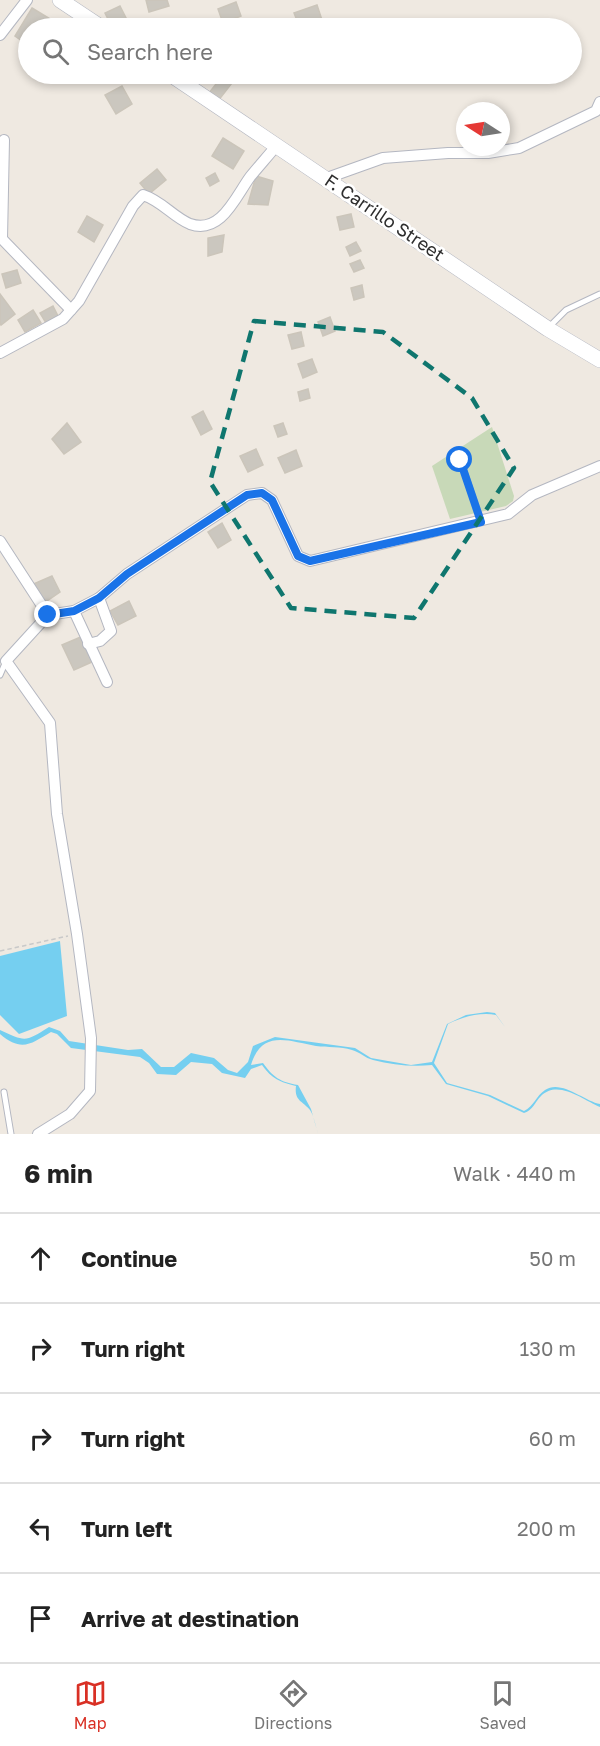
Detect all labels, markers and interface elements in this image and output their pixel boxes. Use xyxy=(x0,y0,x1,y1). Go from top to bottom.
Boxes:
search box xyxy=(18,18,582,84)
icon: search xyxy=(39,35,72,68)
text: Search here xyxy=(87,38,213,65)
north arrow xyxy=(456,102,510,156)
street label: F. Carrillo Street xyxy=(321,169,449,265)
route start xyxy=(446,446,472,472)
route end xyxy=(34,601,60,627)
text: 6 min xyxy=(24,1158,93,1189)
text: Walk · 440 m xyxy=(453,1161,576,1185)
icon: ahead xyxy=(24,1242,57,1275)
text: Continue xyxy=(81,1245,177,1272)
text: 50 m xyxy=(529,1246,576,1270)
icon: right xyxy=(24,1332,57,1365)
text: Turn right xyxy=(81,1335,185,1362)
text: 130 m xyxy=(520,1336,576,1360)
icon: right xyxy=(24,1422,57,1455)
text: Turn right xyxy=(81,1425,185,1452)
text: 60 m xyxy=(529,1426,576,1450)
icon: left xyxy=(24,1512,57,1545)
text: Turn left xyxy=(81,1515,172,1542)
text: 200 m xyxy=(517,1516,576,1540)
icon: arrive xyxy=(24,1602,57,1635)
text: Arrive at destination xyxy=(81,1605,299,1632)
tab: Map xyxy=(74,1677,107,1733)
tab: Directions xyxy=(254,1677,332,1733)
tab: Saved xyxy=(480,1677,526,1733)

